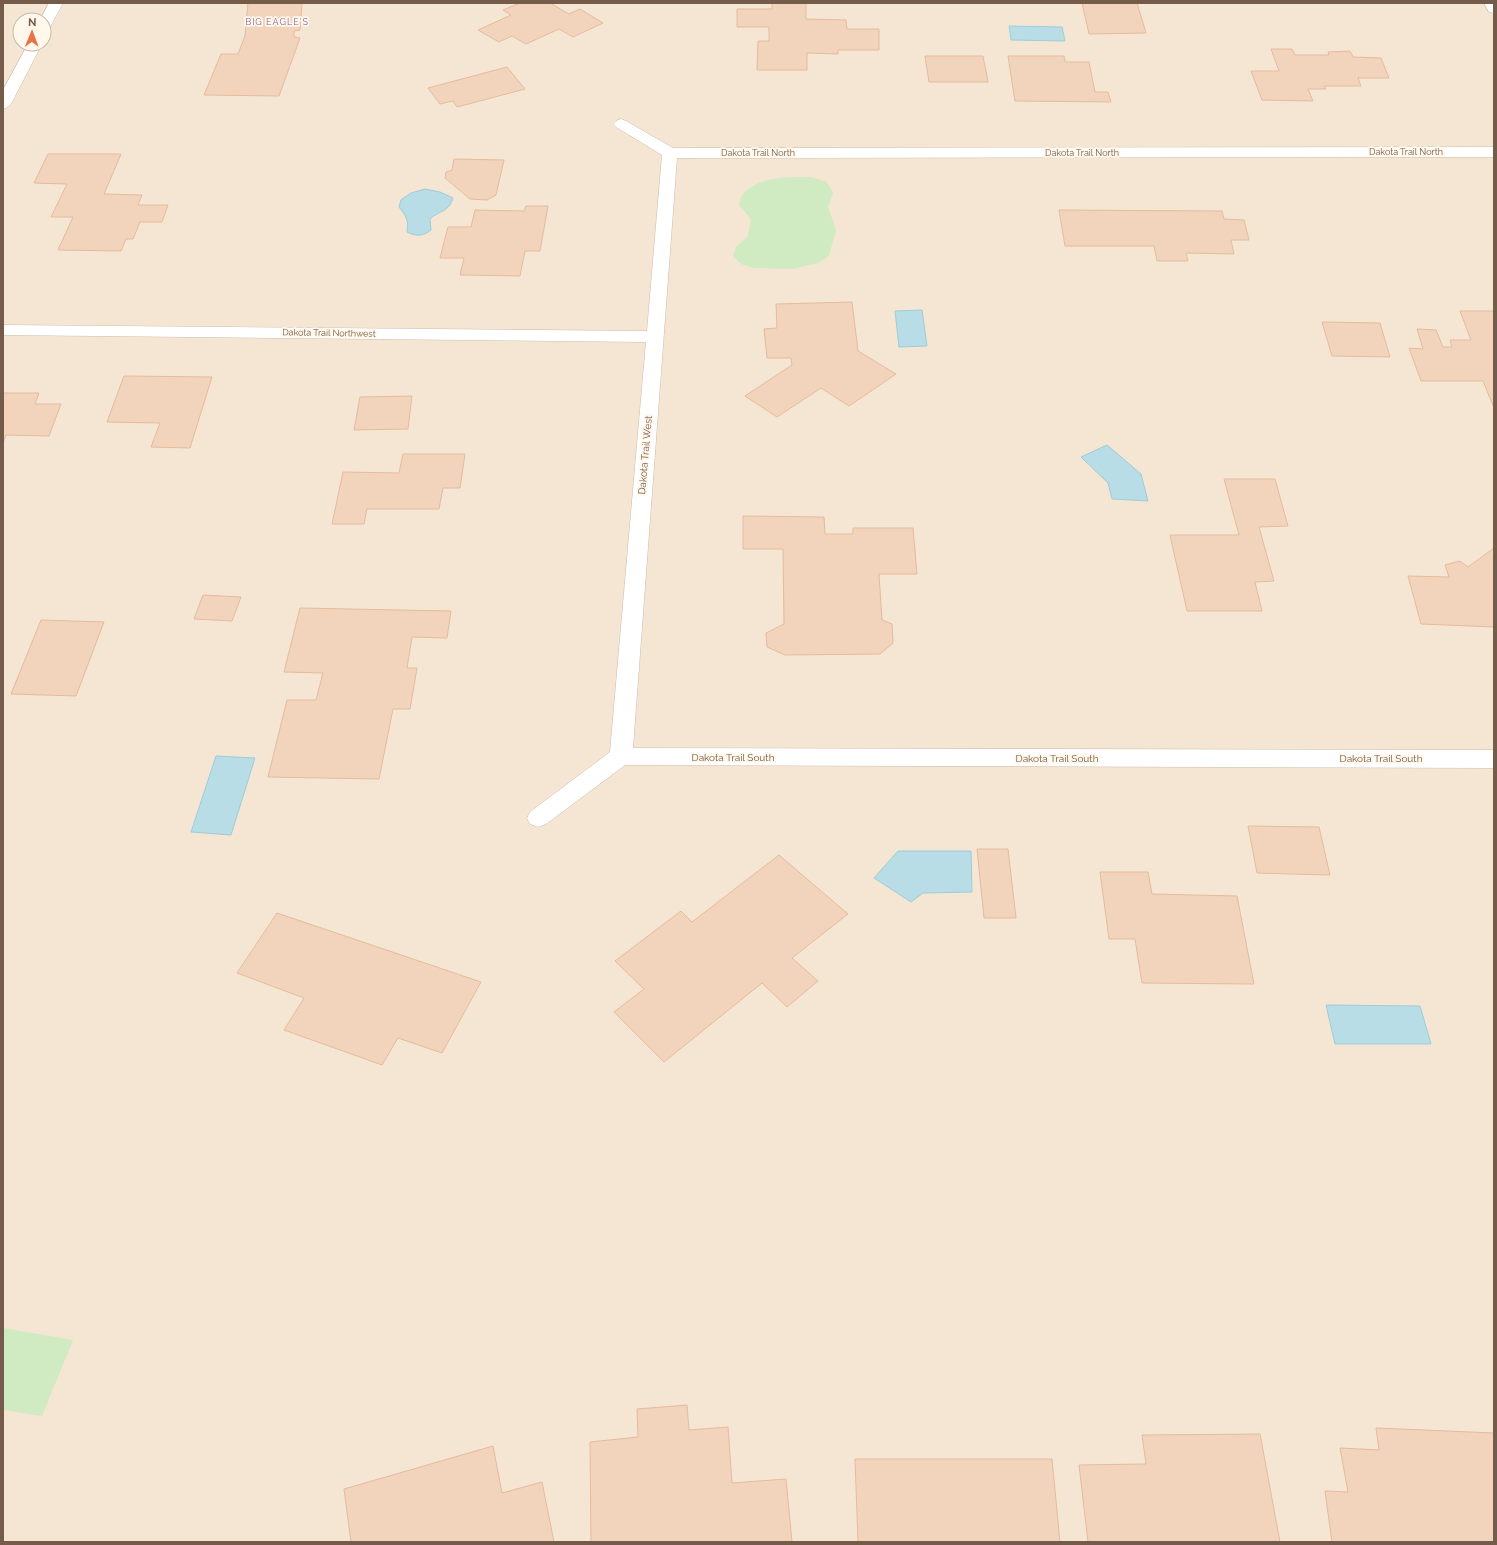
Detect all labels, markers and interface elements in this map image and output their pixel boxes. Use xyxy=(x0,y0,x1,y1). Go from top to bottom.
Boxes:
north arrow xyxy=(12,12,52,52)
text: N xyxy=(28,16,36,29)
district label: BIG EAGLE'S xyxy=(245,17,309,27)
street label: Dakota Trail North xyxy=(1369,147,1443,157)
street label: Dakota Trail North xyxy=(721,148,795,158)
street label: Dakota Trail North xyxy=(1045,148,1119,158)
street label: Dakota Trail Northwest xyxy=(282,327,376,339)
street label: Dakota Trail West xyxy=(636,414,654,495)
street label: Dakota Trail South xyxy=(692,752,775,763)
street label: Dakota Trail South xyxy=(1016,753,1099,764)
street label: Dakota Trail South xyxy=(1340,753,1423,764)

